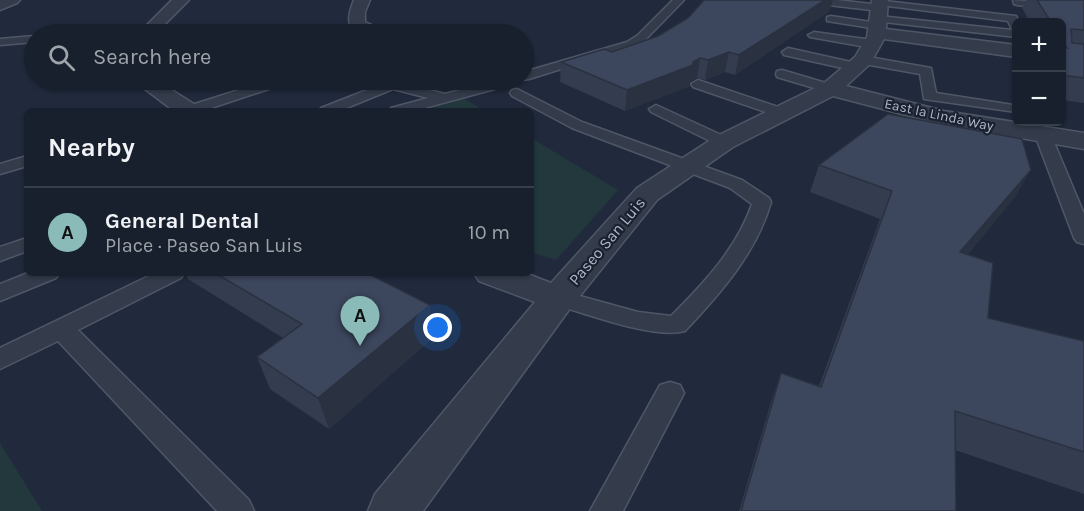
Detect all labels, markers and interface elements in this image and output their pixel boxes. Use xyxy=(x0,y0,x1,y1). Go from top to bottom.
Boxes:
map controls xyxy=(1012,18,1066,126)
button: + xyxy=(1012,18,1066,72)
search box xyxy=(24,24,534,90)
icon: search xyxy=(45,41,78,74)
text: Search here xyxy=(93,44,211,70)
button: − xyxy=(1012,72,1066,126)
street label: East la Linda Way xyxy=(883,95,996,135)
text: Nearby xyxy=(48,132,135,163)
street label: Paseo San Luis xyxy=(565,193,649,289)
text: General Dental xyxy=(105,208,259,234)
text: A xyxy=(61,221,74,244)
text: 10 m xyxy=(468,221,510,244)
text: Place · Paseo San Luis xyxy=(105,234,303,257)
pin: A xyxy=(340,296,380,346)
your location xyxy=(423,313,452,342)

